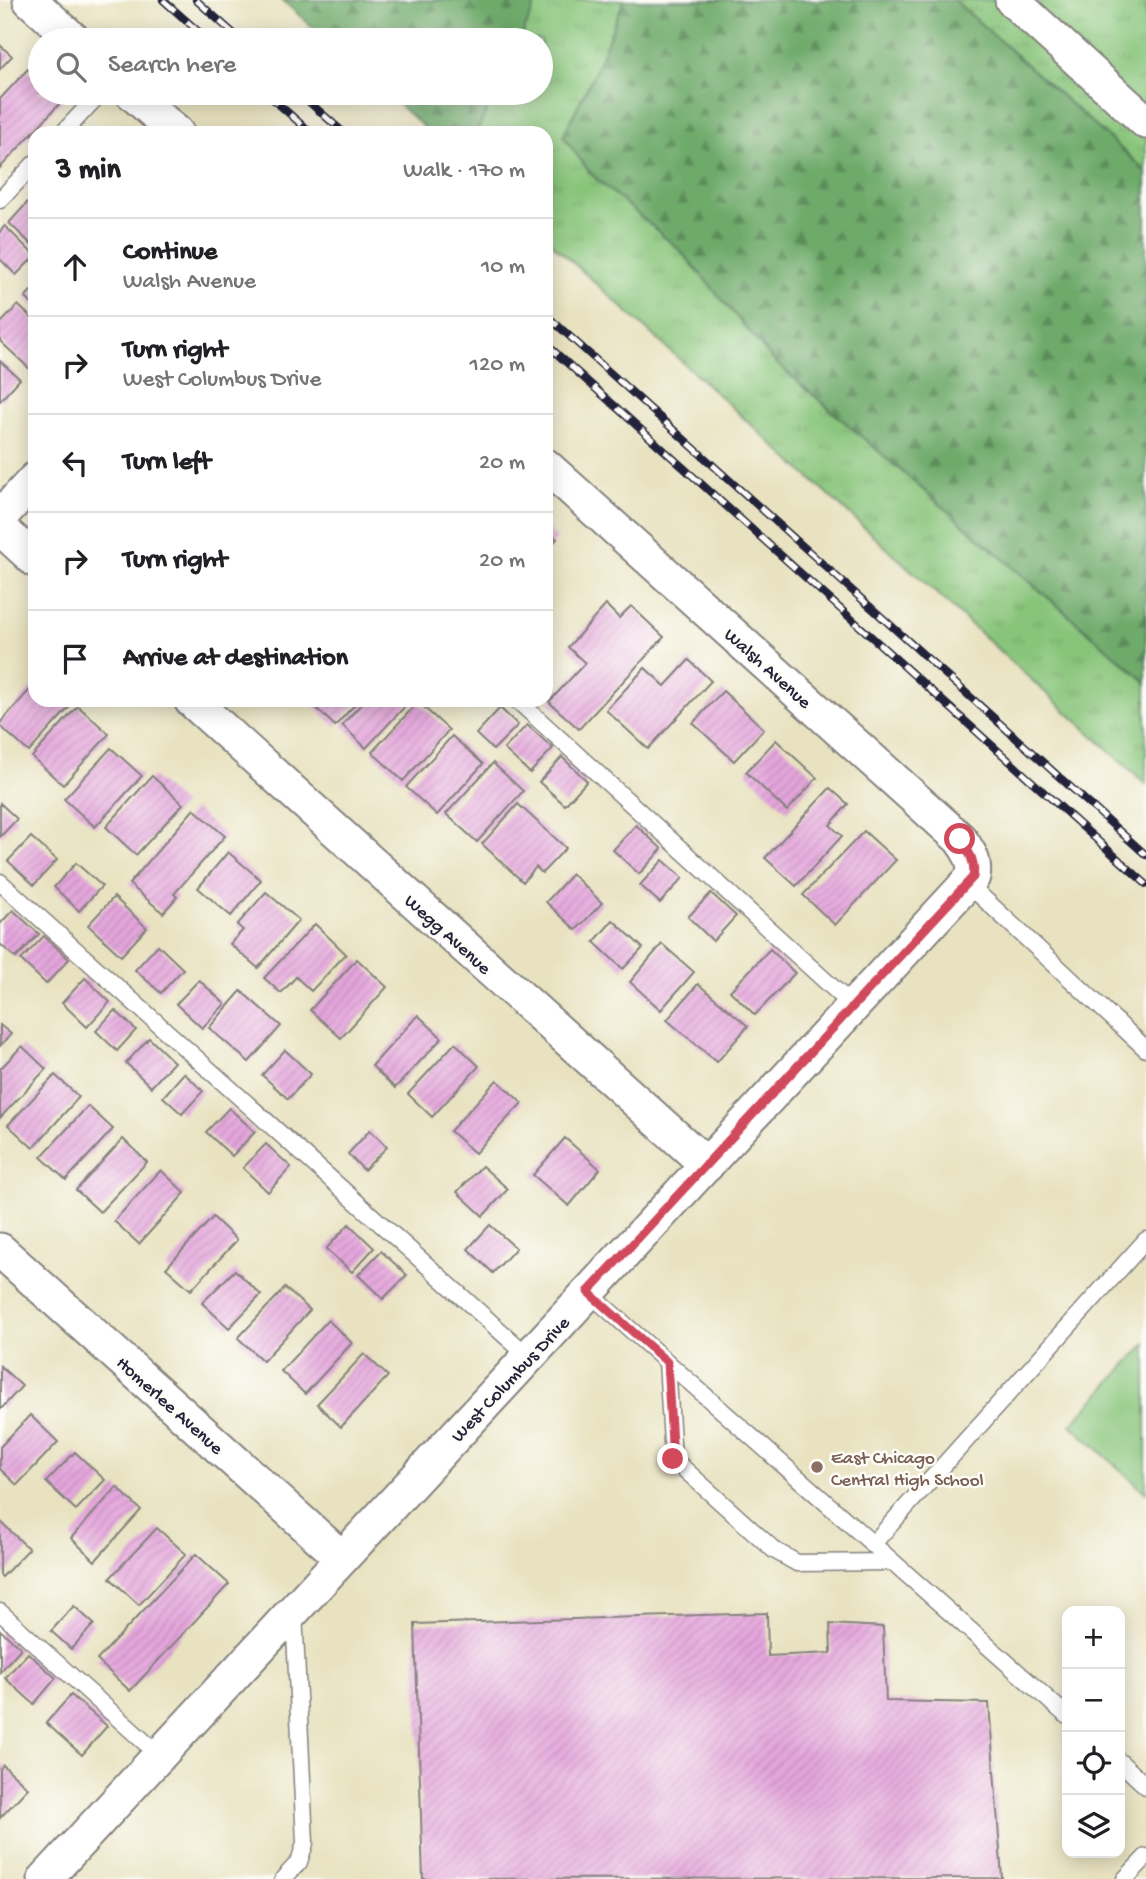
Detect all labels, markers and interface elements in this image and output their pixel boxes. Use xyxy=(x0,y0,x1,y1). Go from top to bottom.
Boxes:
search box xyxy=(28,28,553,105)
icon: search xyxy=(52,48,90,86)
text: Search here xyxy=(108,51,236,82)
text: 3 min xyxy=(56,154,121,189)
text: Walk · 170 m xyxy=(403,158,525,185)
text: Continue xyxy=(123,238,217,269)
icon: ahead xyxy=(56,248,94,286)
text: 10 m xyxy=(481,254,525,281)
text: Walsh Avenue xyxy=(123,269,256,296)
text: Turn right xyxy=(123,336,227,367)
icon: right xyxy=(56,346,94,384)
text: 120 m xyxy=(470,352,525,379)
text: West Columbus Drive xyxy=(123,367,321,394)
icon: left xyxy=(56,444,94,482)
text: Turn left xyxy=(123,448,211,479)
text: 20 m xyxy=(479,450,525,477)
icon: right xyxy=(56,542,94,580)
text: Turn right xyxy=(123,546,227,577)
text: 20 m xyxy=(479,548,525,575)
street label: Walsh Avenue xyxy=(718,624,815,715)
icon: arrive xyxy=(56,640,94,678)
text: Arrive at destination xyxy=(123,644,348,675)
route start xyxy=(944,823,975,854)
street label: Wegg Avenue xyxy=(398,891,495,981)
street label: West Columbus Drive xyxy=(447,1313,576,1448)
street label: Homerlee Avenue xyxy=(110,1352,227,1461)
route end xyxy=(657,1443,688,1474)
place label: East Chicago Central High School xyxy=(831,1448,984,1493)
marker: East Chicago Central High School xyxy=(809,1459,825,1475)
map controls xyxy=(1062,1606,1125,1858)
button: + xyxy=(1062,1606,1125,1669)
button: − xyxy=(1062,1669,1125,1732)
button: locate xyxy=(1062,1732,1125,1795)
button: layers xyxy=(1062,1795,1125,1858)

